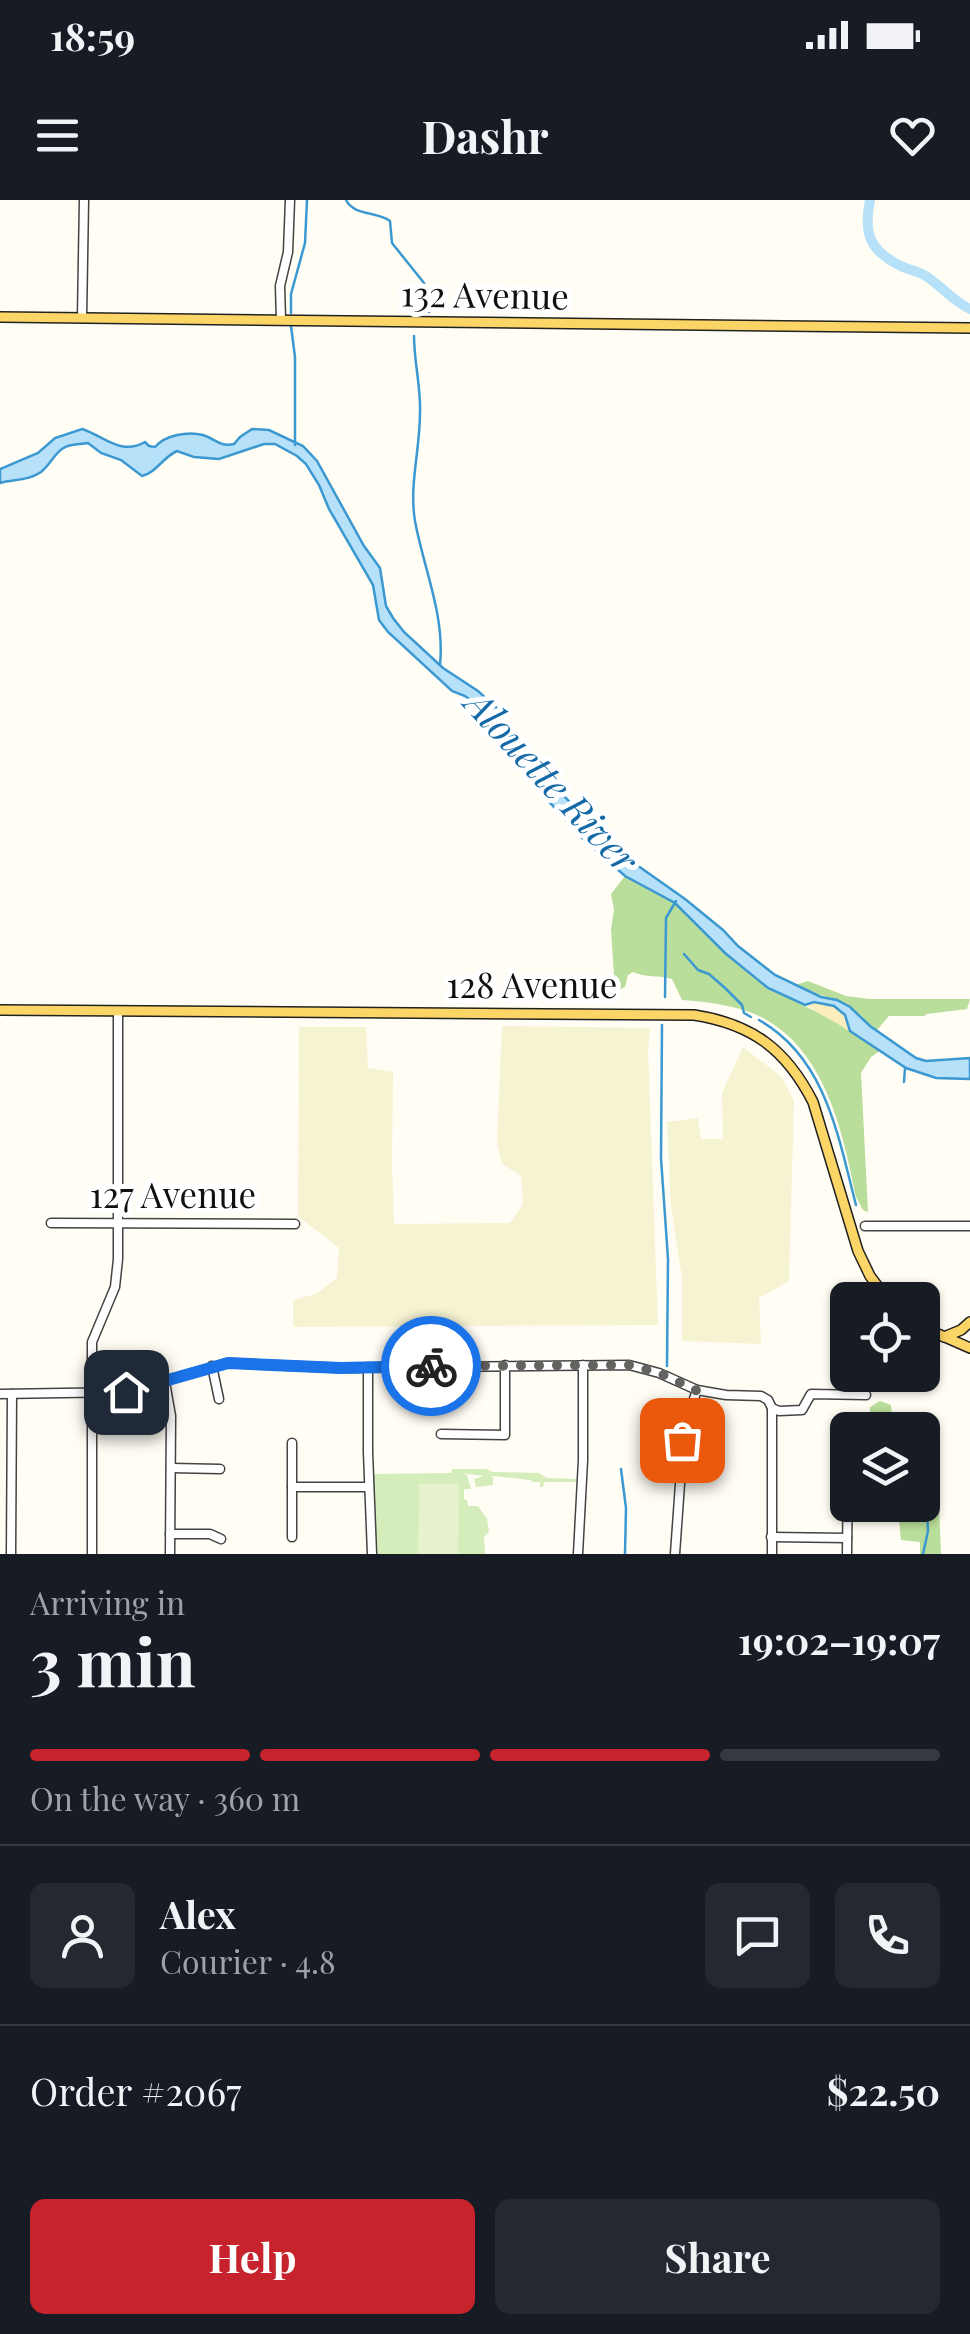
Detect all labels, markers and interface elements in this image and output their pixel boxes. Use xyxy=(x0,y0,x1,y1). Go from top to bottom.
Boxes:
text: 18:59 xyxy=(50,10,135,61)
text: Dashr xyxy=(421,105,549,165)
icon: menu xyxy=(30,108,85,163)
icon: heart xyxy=(885,108,940,163)
street label: 132 Avenue xyxy=(401,269,569,318)
water label: Alouette River xyxy=(452,675,652,884)
street label: 128 Avenue xyxy=(447,960,617,1007)
street label: 127 Avenue xyxy=(90,1170,256,1217)
map controls xyxy=(830,1282,940,1522)
button: locate xyxy=(830,1282,940,1392)
courier xyxy=(381,1316,481,1416)
icon: bike xyxy=(404,1339,459,1394)
pin xyxy=(84,1350,169,1435)
icon: home xyxy=(99,1365,154,1420)
pin xyxy=(640,1398,725,1483)
button: layers xyxy=(830,1412,940,1522)
icon: bag xyxy=(655,1413,710,1468)
text: Arriving in xyxy=(30,1580,185,1623)
text: 19:02–19:07 xyxy=(738,1614,940,1665)
text: 3 min xyxy=(30,1617,196,1703)
text: On the way · 360 m xyxy=(30,1776,300,1819)
button: person xyxy=(30,1883,135,1988)
button: chat xyxy=(705,1883,810,1988)
button: phone xyxy=(835,1883,940,1988)
text: Alex xyxy=(160,1888,236,1939)
text: Courier · 4.8 xyxy=(160,1939,336,1982)
text: Order #2067 xyxy=(30,2065,241,2116)
text: $22.50 xyxy=(827,2065,940,2116)
button: Help xyxy=(30,2199,475,2314)
button: Share xyxy=(495,2199,940,2314)

